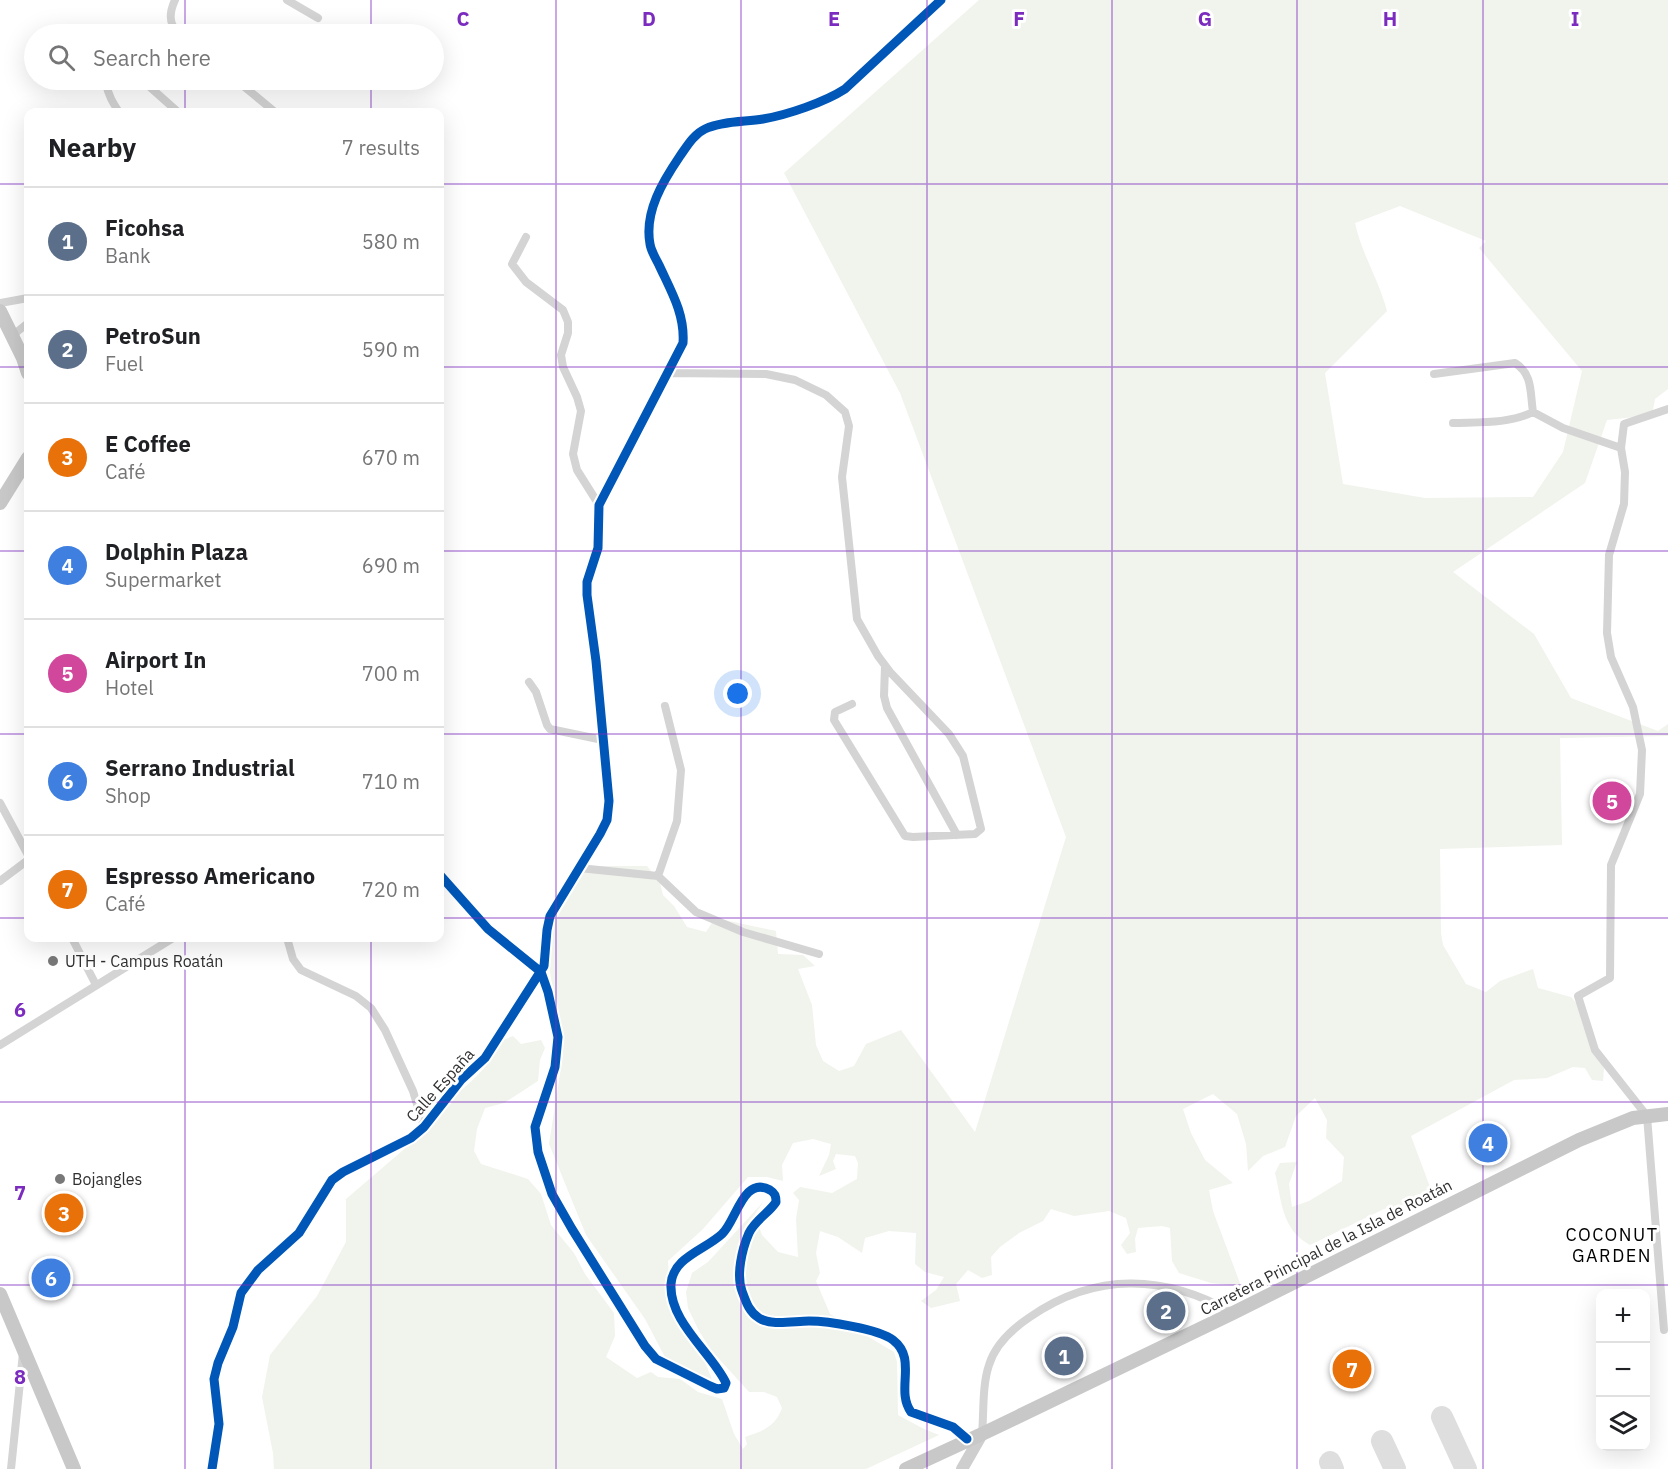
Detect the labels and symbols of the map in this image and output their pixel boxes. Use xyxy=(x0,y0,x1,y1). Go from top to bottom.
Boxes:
text: C xyxy=(456,5,470,32)
text: D xyxy=(642,5,656,32)
text: E xyxy=(828,5,840,32)
text: F xyxy=(1013,5,1025,32)
text: G xyxy=(1198,5,1212,32)
text: H xyxy=(1383,5,1397,32)
text: I xyxy=(1571,5,1579,32)
your location xyxy=(723,679,752,708)
pin: 5 xyxy=(1592,778,1632,824)
place label: UTH - Campus Roatán xyxy=(65,951,223,971)
marker: UTH - Campus Roatán xyxy=(46,954,60,968)
text: 6 xyxy=(14,996,26,1023)
street label: Calle España xyxy=(402,1044,479,1126)
pin: 4 xyxy=(1468,1120,1508,1166)
place label: Bojangles xyxy=(72,1169,142,1189)
marker: Bojangles xyxy=(53,1172,67,1186)
street label: Carretera Principal de la Isla de Roatán xyxy=(1197,1175,1455,1319)
text: 7 xyxy=(14,1179,26,1206)
pin: 3 xyxy=(44,1190,84,1236)
district label: COCONUT GARDEN xyxy=(1565,1223,1659,1267)
pin: 6 xyxy=(32,1256,70,1300)
pin: 2 xyxy=(1146,1288,1186,1334)
pin: 1 xyxy=(1044,1334,1084,1378)
pin: 7 xyxy=(1332,1346,1372,1392)
text: 8 xyxy=(14,1363,26,1390)

